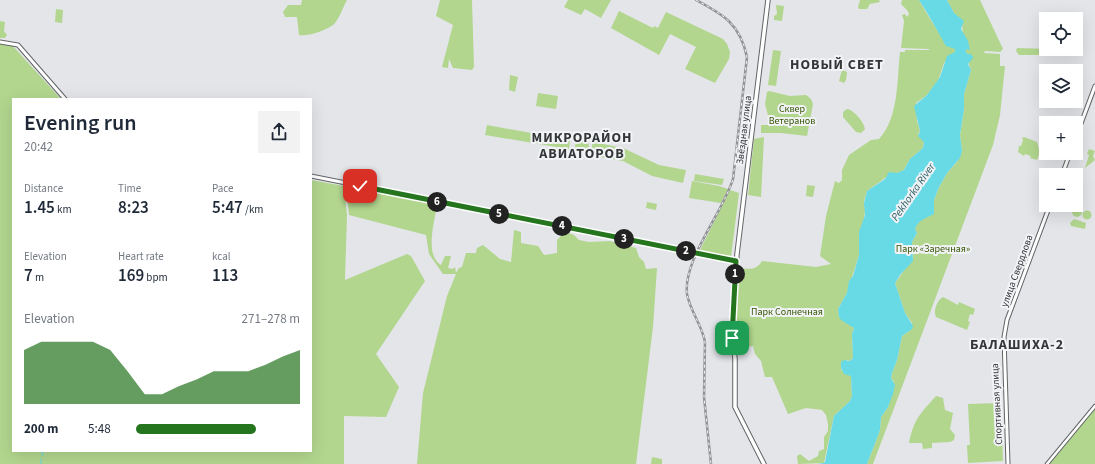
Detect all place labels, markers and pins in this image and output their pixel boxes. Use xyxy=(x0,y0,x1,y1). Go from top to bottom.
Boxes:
pin xyxy=(343,169,377,203)
pin: 6 xyxy=(427,192,447,212)
pin: 5 xyxy=(489,204,509,224)
pin: 4 xyxy=(552,216,572,236)
pin: 3 xyxy=(614,229,634,249)
pin: 2 xyxy=(676,241,696,261)
pin: 1 xyxy=(725,264,745,284)
pin xyxy=(715,321,749,355)

